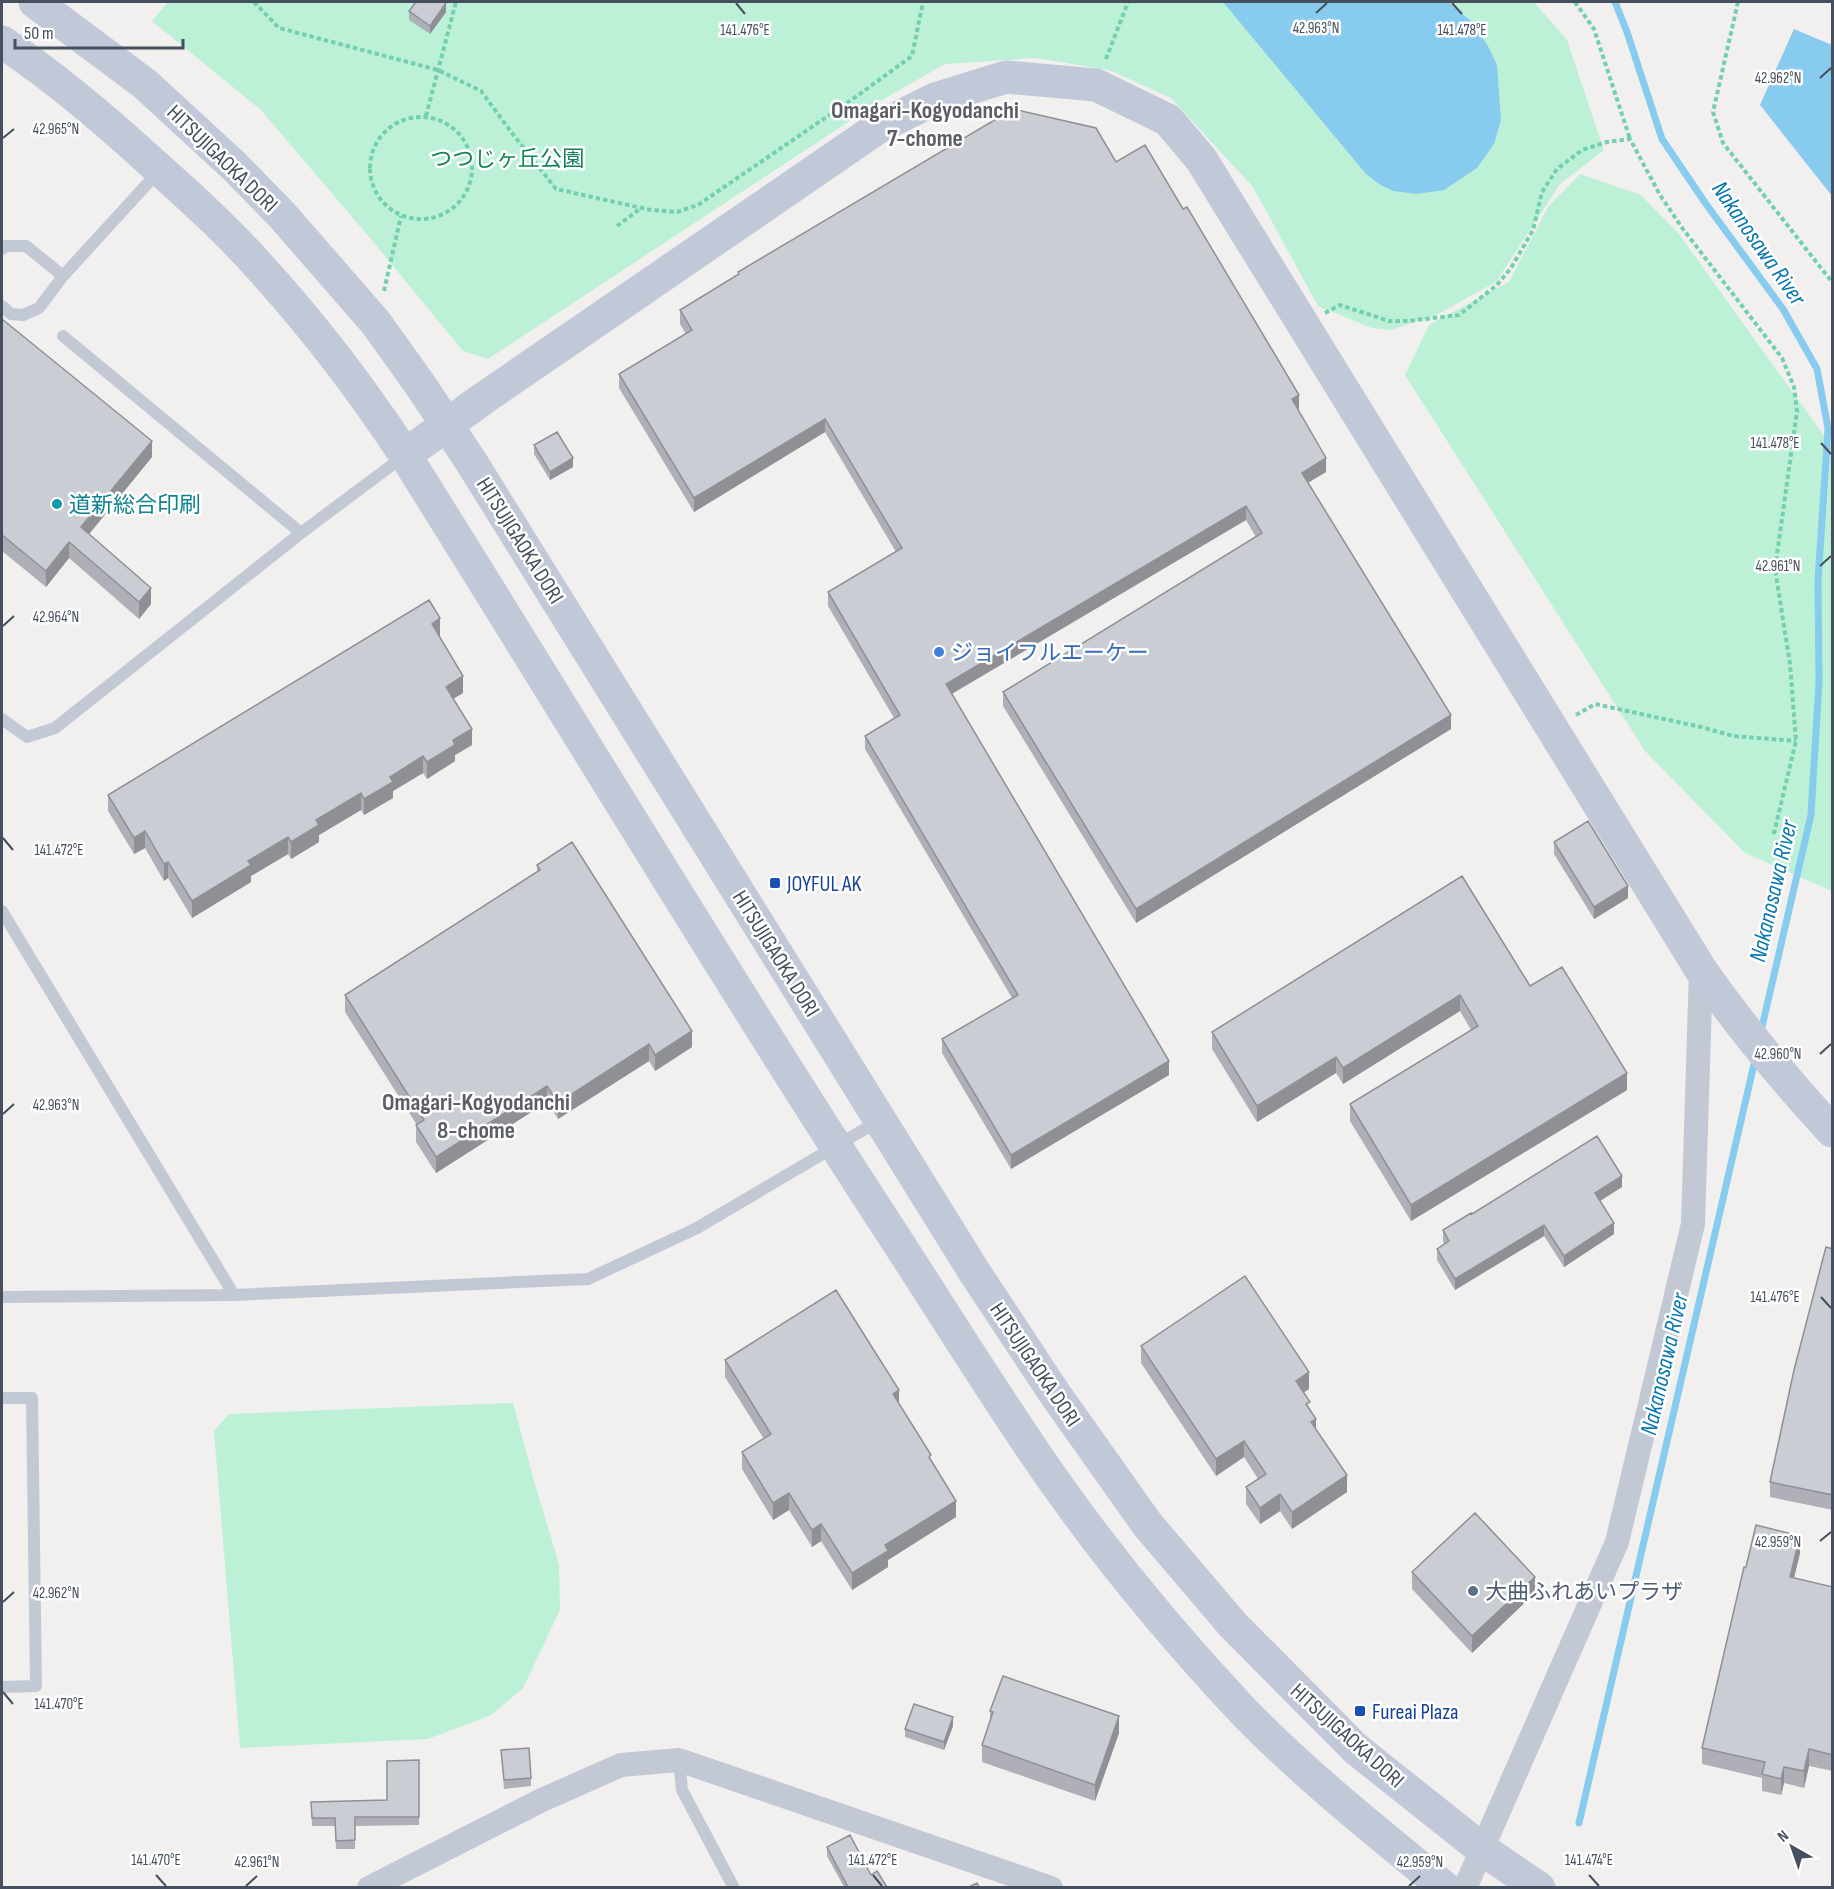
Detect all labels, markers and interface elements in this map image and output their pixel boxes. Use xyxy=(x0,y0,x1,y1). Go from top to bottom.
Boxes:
scale bar xyxy=(15,12,183,50)
text: 42.963°N xyxy=(1293,19,1339,38)
text: 141.476°E xyxy=(720,21,770,40)
text: 141.478°E xyxy=(1437,21,1487,40)
text: 50 m xyxy=(24,23,54,44)
text: 42.962°N xyxy=(1755,69,1801,88)
district label: Omagari-Kogyodanchi 7-chome xyxy=(831,96,1019,153)
street label: HITSUJIGAOKA DORI xyxy=(161,99,283,219)
text: 42.965°N xyxy=(33,120,79,139)
park label: つつじヶ丘公園 xyxy=(430,146,584,173)
water label: Nakanosawa River xyxy=(1705,176,1813,312)
text: 141.478°E xyxy=(1750,434,1800,453)
street label: HITSUJIGAOKA DORI xyxy=(470,473,569,609)
place label: 道新総合印刷 xyxy=(69,492,201,519)
marker: 道新総合印刷 xyxy=(50,497,64,511)
text: 42.961°N xyxy=(1756,557,1800,576)
text: 42.964°N xyxy=(33,608,79,627)
place label: ジョイフルエーケー xyxy=(951,640,1149,667)
marker: ジョイフルエーケー xyxy=(932,645,946,659)
water label: Nakanosawa River xyxy=(1743,816,1804,965)
text: 141.472°E xyxy=(34,841,84,860)
place label: JOYFUL AK xyxy=(786,871,862,898)
marker: JOYFUL AK xyxy=(768,876,782,890)
street label: HITSUJIGAOKA DORI xyxy=(726,886,825,1022)
text: 42.960°N xyxy=(1754,1045,1802,1064)
district label: Omagari-Kogyodanchi 8-chome xyxy=(382,1088,570,1145)
text: 42.963°N xyxy=(33,1096,79,1115)
text: 141.476°E xyxy=(1750,1288,1800,1307)
water label: Nakanosawa River xyxy=(1634,1289,1695,1438)
street label: HITSUJIGAOKA DORI xyxy=(983,1298,1086,1432)
text: 42.959°N xyxy=(1755,1533,1801,1552)
place label: 大曲ふれあいプラザ xyxy=(1485,1579,1683,1606)
text: 42.962°N xyxy=(33,1584,79,1603)
marker: 大曲ふれあいプラザ xyxy=(1466,1584,1480,1598)
street label: HITSUJIGAOKA DORI xyxy=(1285,1678,1409,1794)
text: 141.470°E xyxy=(34,1695,84,1714)
place label: Fureai Plaza xyxy=(1372,1699,1459,1726)
marker: Fureai Plaza xyxy=(1353,1704,1367,1718)
north arrow xyxy=(1762,1817,1822,1877)
text: N xyxy=(1774,1827,1793,1847)
text: 141.470°E xyxy=(131,1851,181,1870)
text: 141.472°E xyxy=(848,1851,898,1870)
text: 141.474°E xyxy=(1565,1851,1613,1870)
text: 42.961°N xyxy=(235,1853,279,1872)
text: 42.959°N xyxy=(1397,1853,1443,1872)

